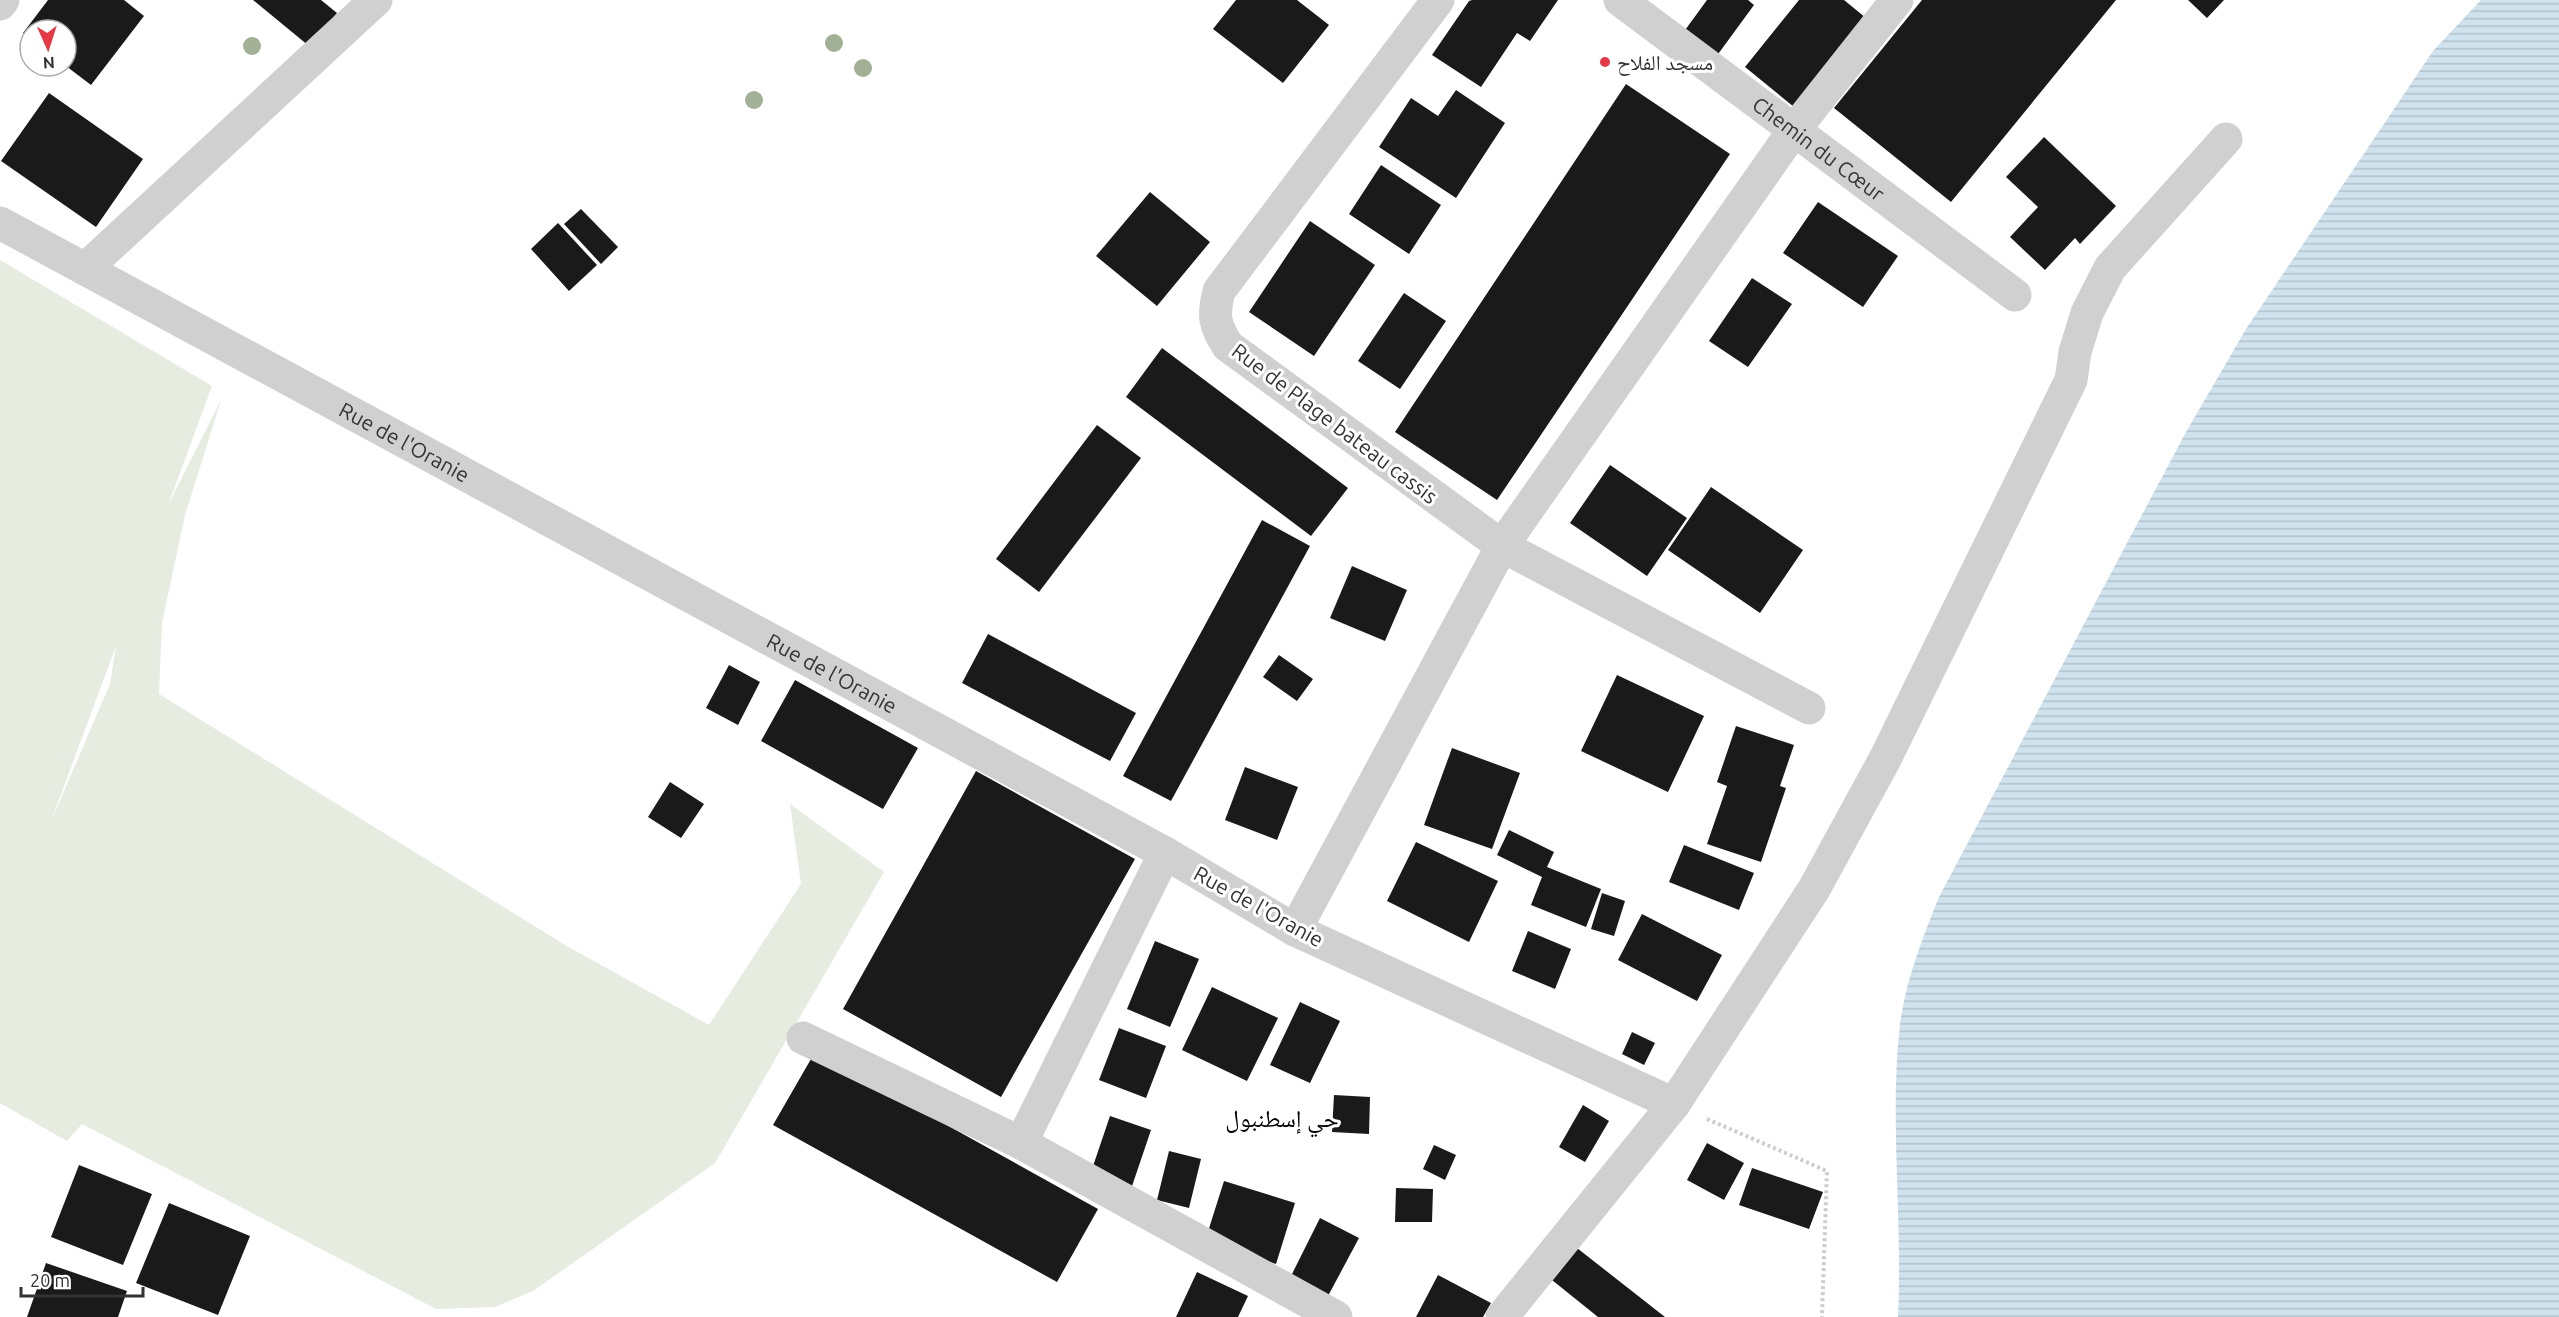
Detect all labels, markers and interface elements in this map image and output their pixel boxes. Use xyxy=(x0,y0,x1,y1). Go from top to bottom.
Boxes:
north arrow xyxy=(18,18,78,78)
place label: مسجد الفلاح xyxy=(1617,50,1713,76)
text: N xyxy=(42,54,55,72)
marker: مسجد الفلاح xyxy=(1598,55,1612,69)
street label: Chemin du Cœur xyxy=(1748,91,1889,205)
street label: Rue de Plage bateau cassis xyxy=(1228,338,1442,508)
street label: Rue de l'Oranie xyxy=(335,397,474,487)
street label: Rue de l'Oranie xyxy=(763,628,901,718)
street label: Rue de l'Oranie xyxy=(1190,861,1328,951)
district label: حي إسطنبول xyxy=(1225,1105,1339,1138)
scale bar xyxy=(21,1260,142,1298)
text: 20 m xyxy=(30,1270,70,1290)

